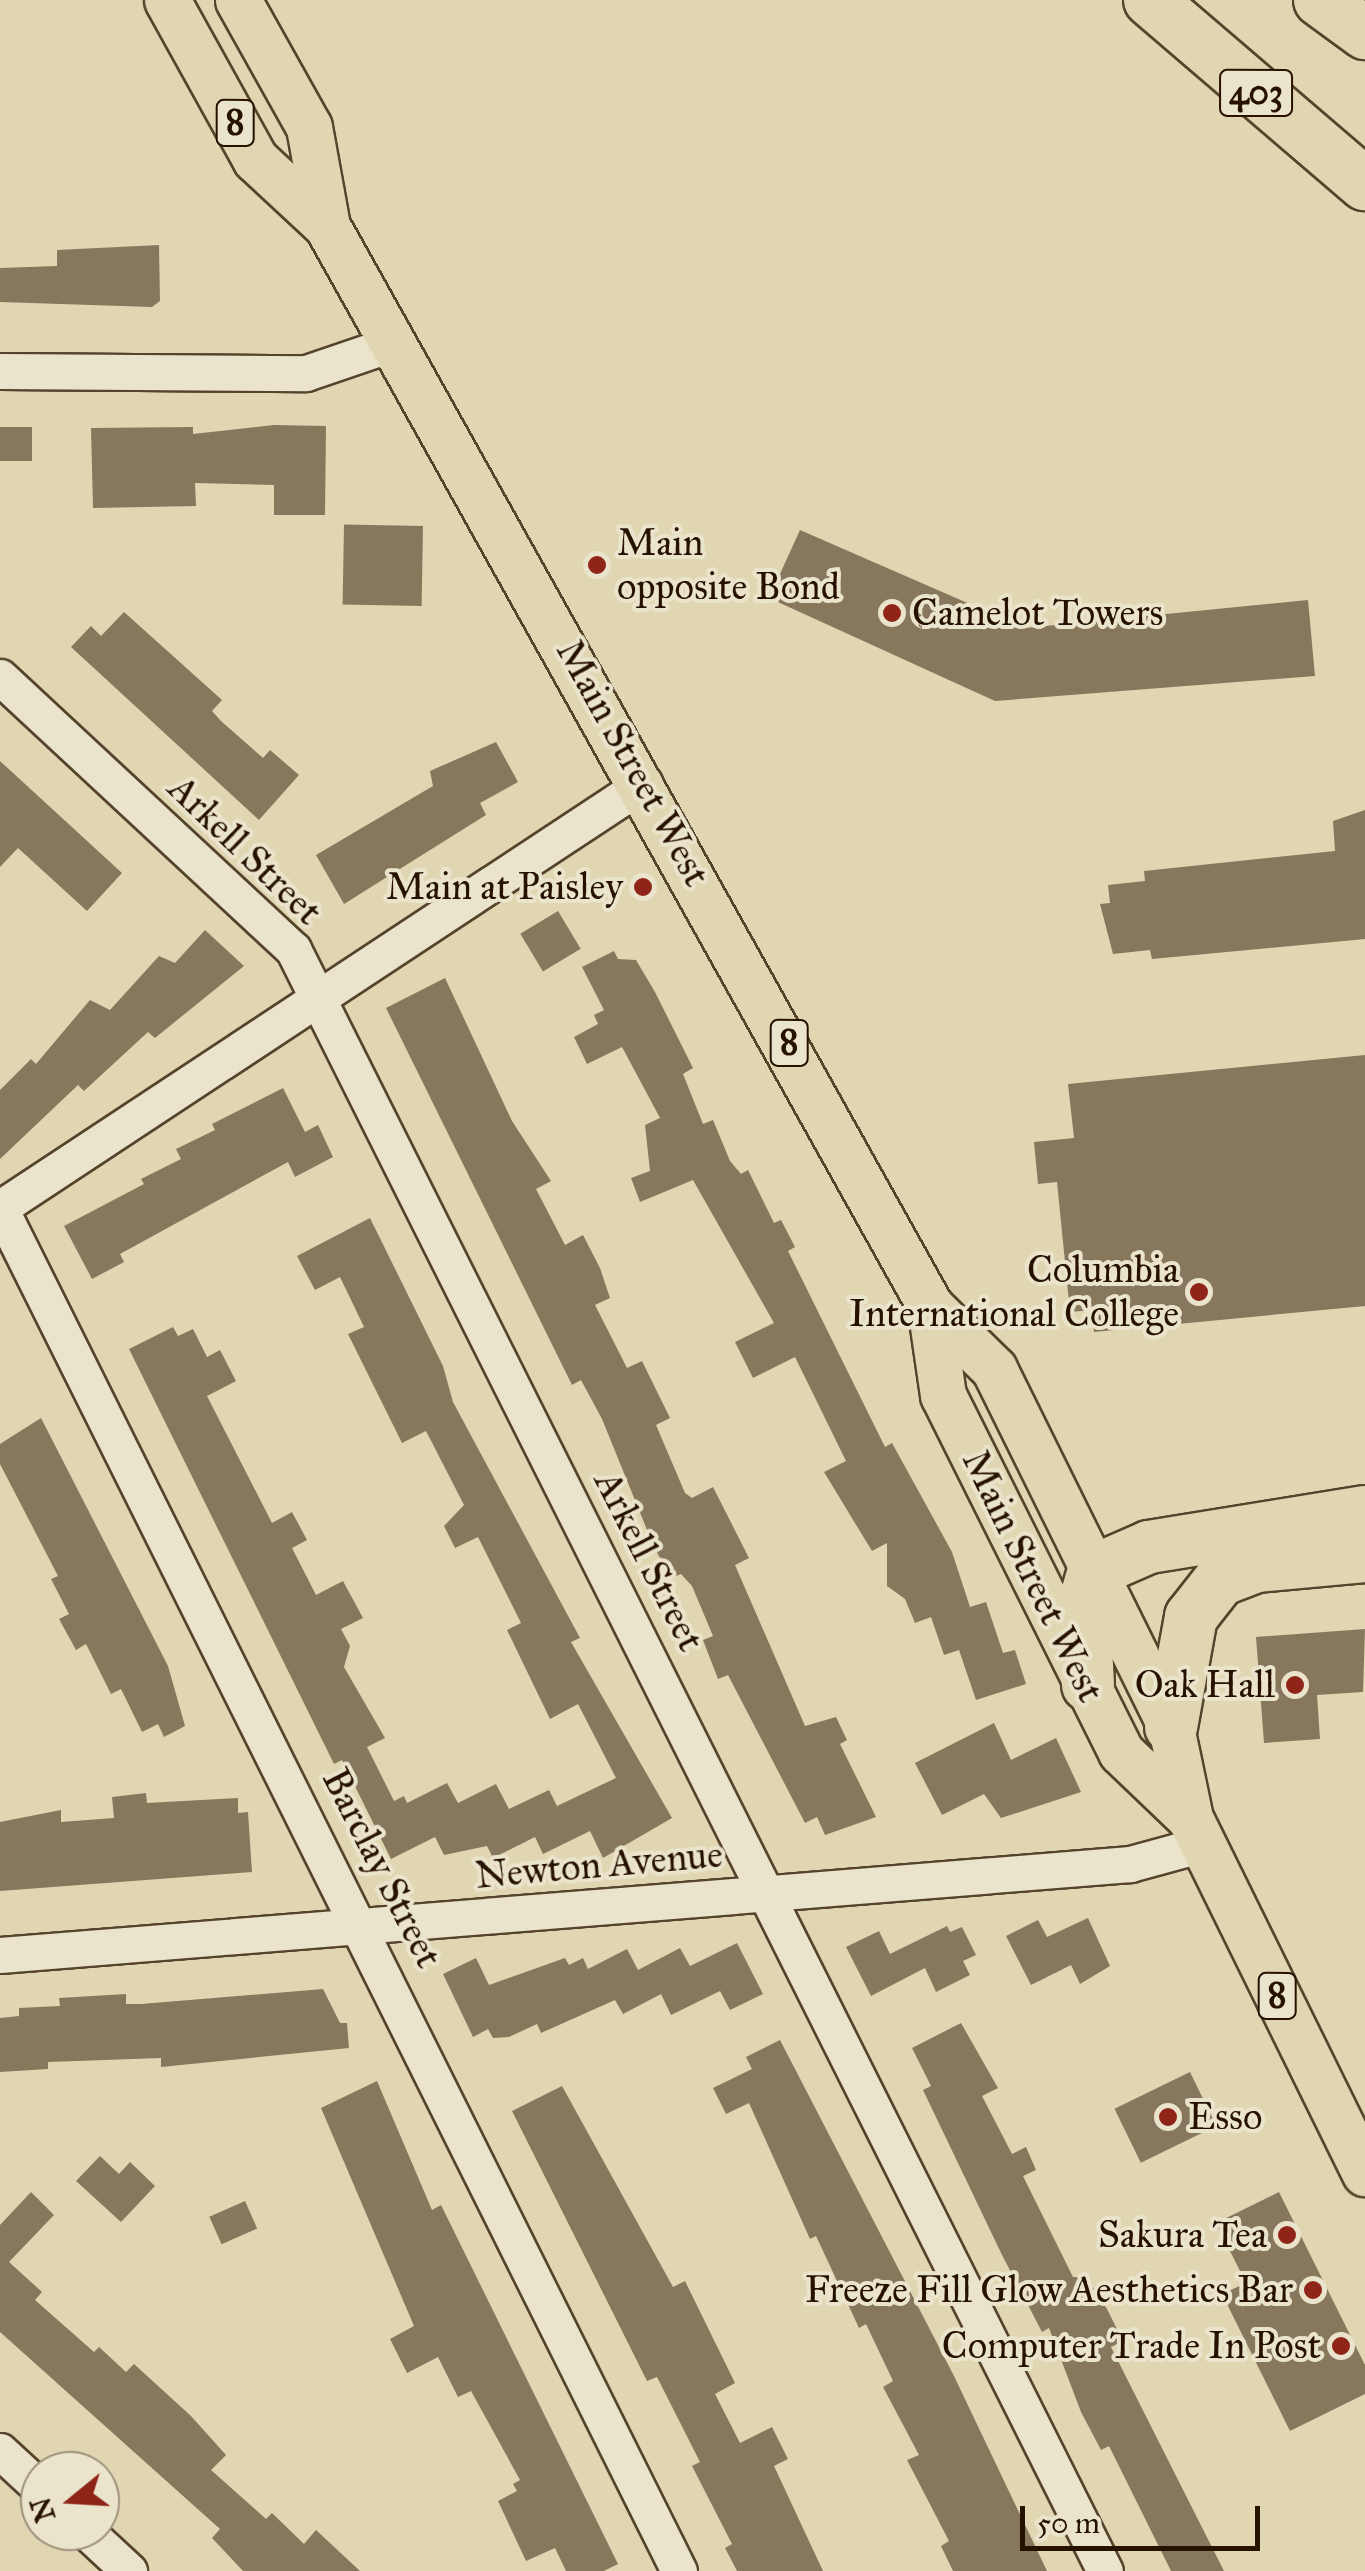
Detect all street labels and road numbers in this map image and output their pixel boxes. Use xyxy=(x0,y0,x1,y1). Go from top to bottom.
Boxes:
road number: 403 xyxy=(1218,63,1294,123)
road number: 8 xyxy=(215,93,255,153)
street label: Main Street West xyxy=(546,632,720,894)
street label: Arkell Street xyxy=(159,766,331,934)
road number: 8 xyxy=(769,1013,809,1073)
street label: Main Street West xyxy=(952,1443,1114,1709)
street label: Arkell Street xyxy=(584,1463,714,1659)
street label: Barclay Street xyxy=(312,1761,452,1975)
street label: Newton Avenue xyxy=(473,1831,725,1899)
road number: 8 xyxy=(1257,1966,1297,2026)

